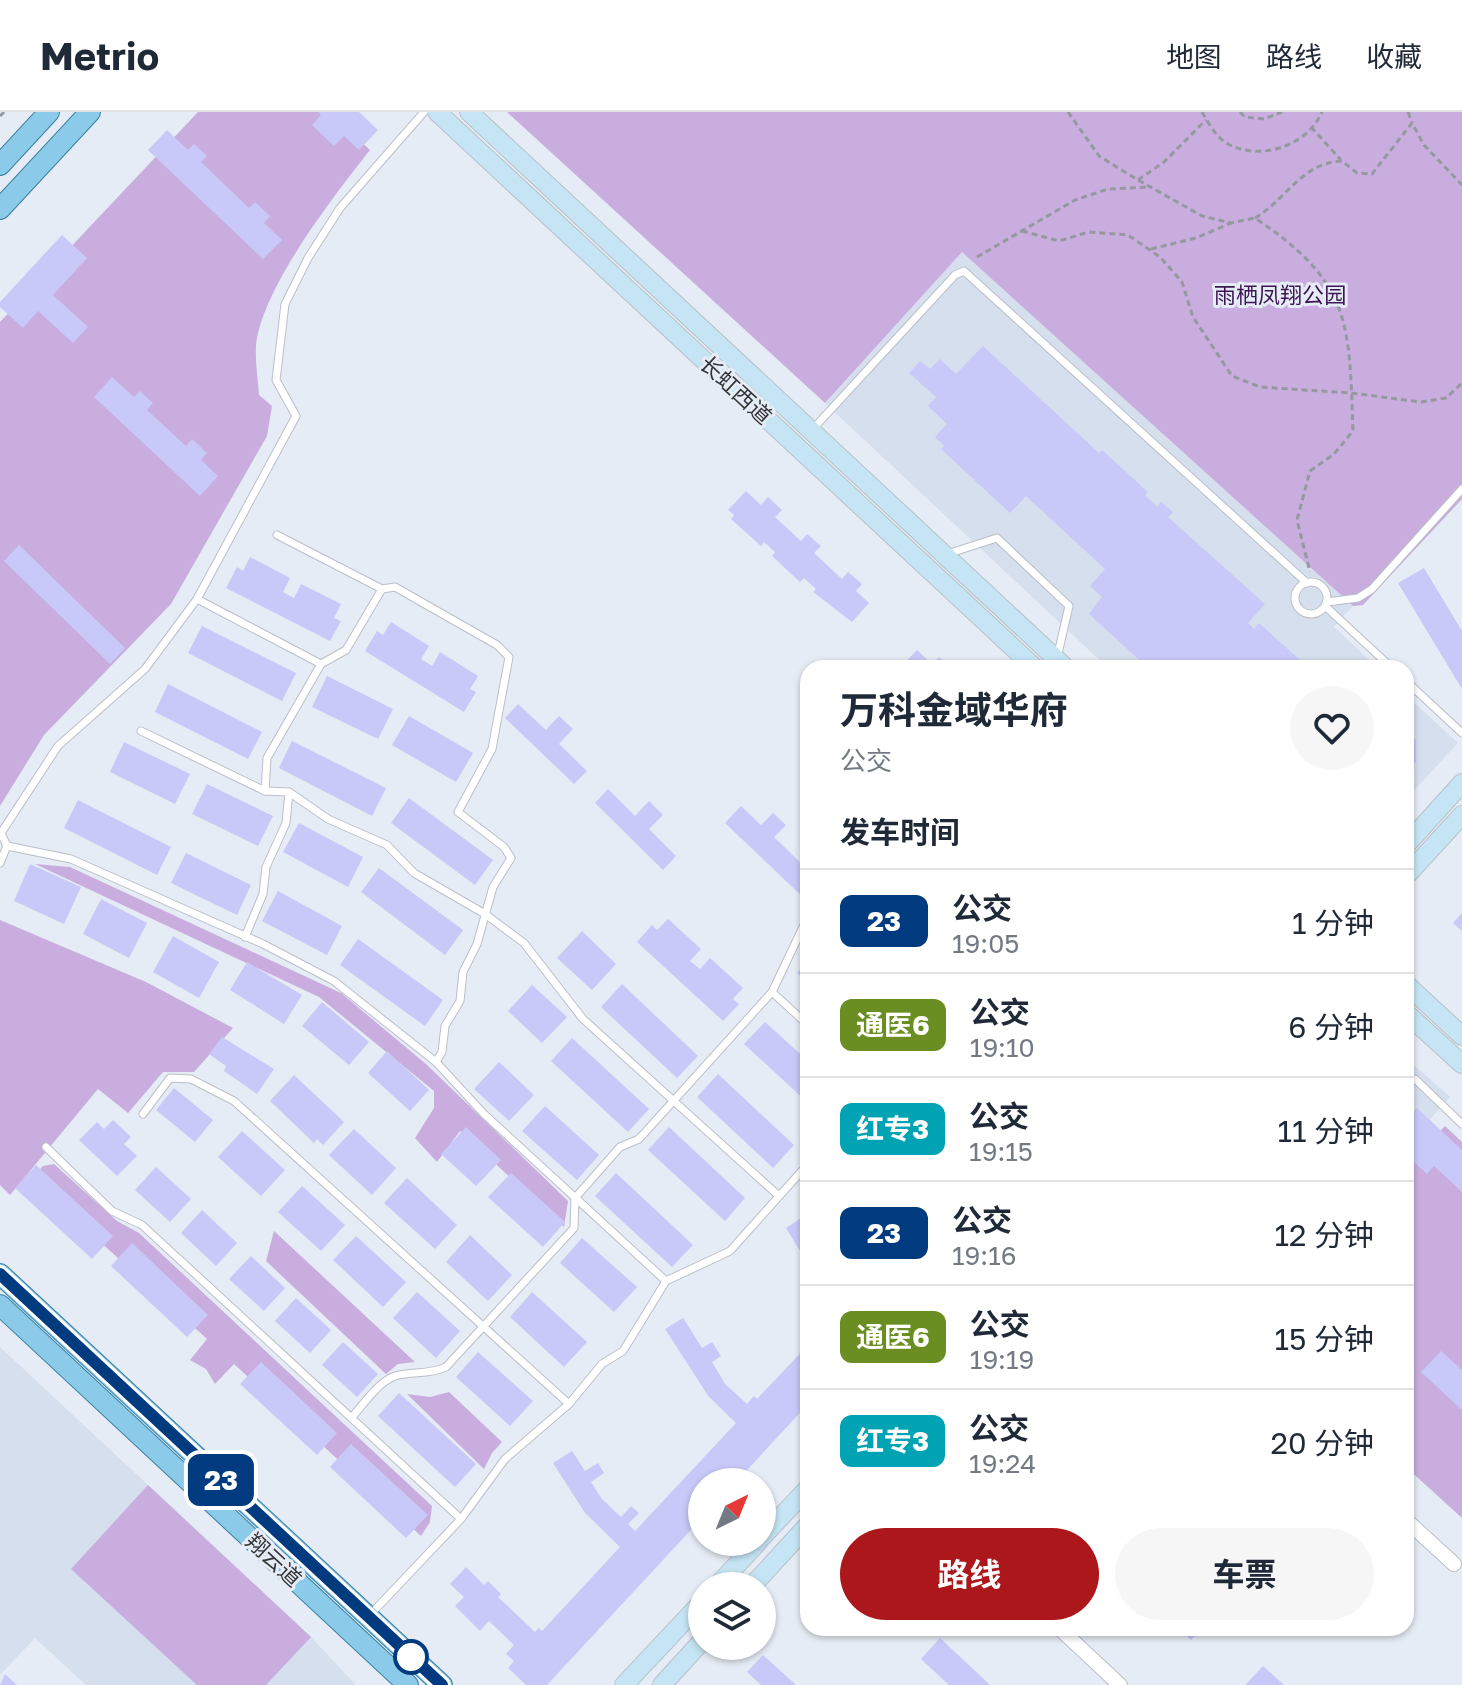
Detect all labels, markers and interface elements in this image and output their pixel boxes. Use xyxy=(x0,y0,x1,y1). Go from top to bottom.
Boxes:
text: Metrio xyxy=(40,33,159,78)
text: 地图 xyxy=(1166,40,1222,73)
text: 路线 xyxy=(1266,40,1322,73)
text: 收藏 xyxy=(1366,40,1422,73)
park label: 雨栖凤翔公园 xyxy=(1214,281,1346,308)
street label: 长虹西道 xyxy=(695,350,778,430)
button: heart xyxy=(1290,686,1374,770)
text: 万科金域华府 xyxy=(840,687,1068,732)
text: 公交 xyxy=(840,745,892,776)
text: 发车时间 xyxy=(840,814,960,850)
text: 公交 xyxy=(952,890,1012,926)
text: 23 xyxy=(867,904,901,937)
text: 1 分钟 xyxy=(1292,905,1374,941)
text: 19:05 xyxy=(952,928,1019,959)
text: 公交 xyxy=(970,994,1030,1030)
text: 通医6 xyxy=(856,1008,930,1041)
text: 6 分钟 xyxy=(1288,1009,1374,1045)
text: 19:10 xyxy=(970,1032,1035,1063)
text: 公交 xyxy=(969,1098,1029,1134)
text: 红专3 xyxy=(856,1112,929,1145)
text: 11 分钟 xyxy=(1277,1113,1374,1149)
text: 19:15 xyxy=(969,1136,1033,1167)
text: 公交 xyxy=(952,1202,1012,1238)
text: 23 xyxy=(867,1216,901,1249)
text: 12 分钟 xyxy=(1275,1217,1374,1253)
text: 19:16 xyxy=(952,1240,1016,1271)
text: 公交 xyxy=(970,1306,1030,1342)
text: 通医6 xyxy=(856,1320,930,1353)
text: 15 分钟 xyxy=(1275,1321,1374,1357)
text: 19:19 xyxy=(970,1344,1034,1375)
text: 公交 xyxy=(969,1410,1029,1446)
text: 红专3 xyxy=(856,1424,929,1457)
text: 20 分钟 xyxy=(1271,1425,1374,1461)
text: 19:24 xyxy=(969,1448,1036,1479)
line badge: 23 xyxy=(185,1454,257,1506)
text: 23 xyxy=(204,1463,238,1496)
north arrow xyxy=(688,1468,776,1556)
map controls xyxy=(688,1468,776,1660)
street label: 翔云道 xyxy=(241,1527,308,1592)
button: 路线 xyxy=(840,1528,1099,1620)
button: 车票 xyxy=(1115,1528,1374,1620)
button: layers xyxy=(688,1572,776,1660)
unlabelled marker xyxy=(394,1640,428,1674)

